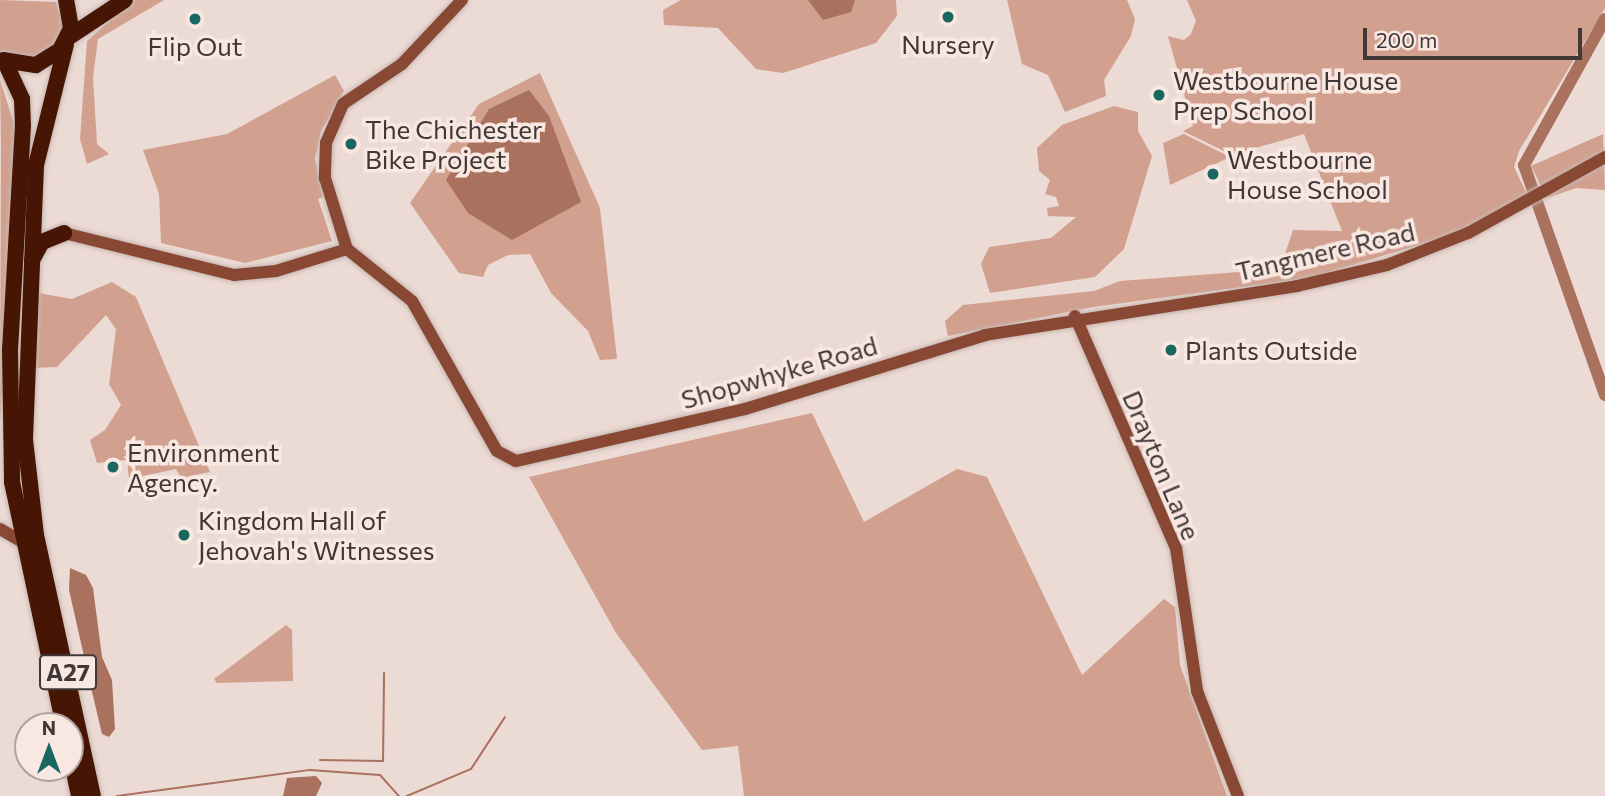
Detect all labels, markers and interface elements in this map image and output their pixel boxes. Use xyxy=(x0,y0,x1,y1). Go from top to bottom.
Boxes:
marker: Nursery xyxy=(940,9,956,25)
marker: Flip Out xyxy=(187,11,203,27)
scale bar xyxy=(1367,14,1586,58)
text: 200 m xyxy=(1376,27,1437,52)
place label: Nursery xyxy=(901,28,995,60)
place label: Flip Out xyxy=(148,30,242,62)
place label: Westbourne House Prep School xyxy=(1173,64,1398,126)
marker: Westbourne House Prep School xyxy=(1151,87,1167,103)
place label: The Chichester Bike Project xyxy=(365,113,542,174)
marker: The Chichester Bike Project xyxy=(343,136,359,152)
place label: Westbourne House School xyxy=(1227,143,1388,204)
marker: Westbourne House School xyxy=(1205,166,1221,182)
street label: Tangmere Road xyxy=(1232,215,1418,287)
street label: Shopwhyke Road xyxy=(677,329,881,415)
place label: Plants Outside xyxy=(1185,334,1358,366)
marker: Plants Outside xyxy=(1163,342,1179,358)
street label: Drayton Lane xyxy=(1117,386,1207,544)
place label: Environment Agency. xyxy=(127,436,279,498)
marker: Environment Agency. xyxy=(105,459,121,475)
place label: Kingdom Hall of Jehovah's Witnesses xyxy=(198,504,435,566)
marker: Kingdom Hall of Jehovah's Witnesses xyxy=(176,527,192,543)
road number: A27 xyxy=(38,652,98,692)
north arrow xyxy=(14,712,84,782)
text: N xyxy=(42,716,56,739)

